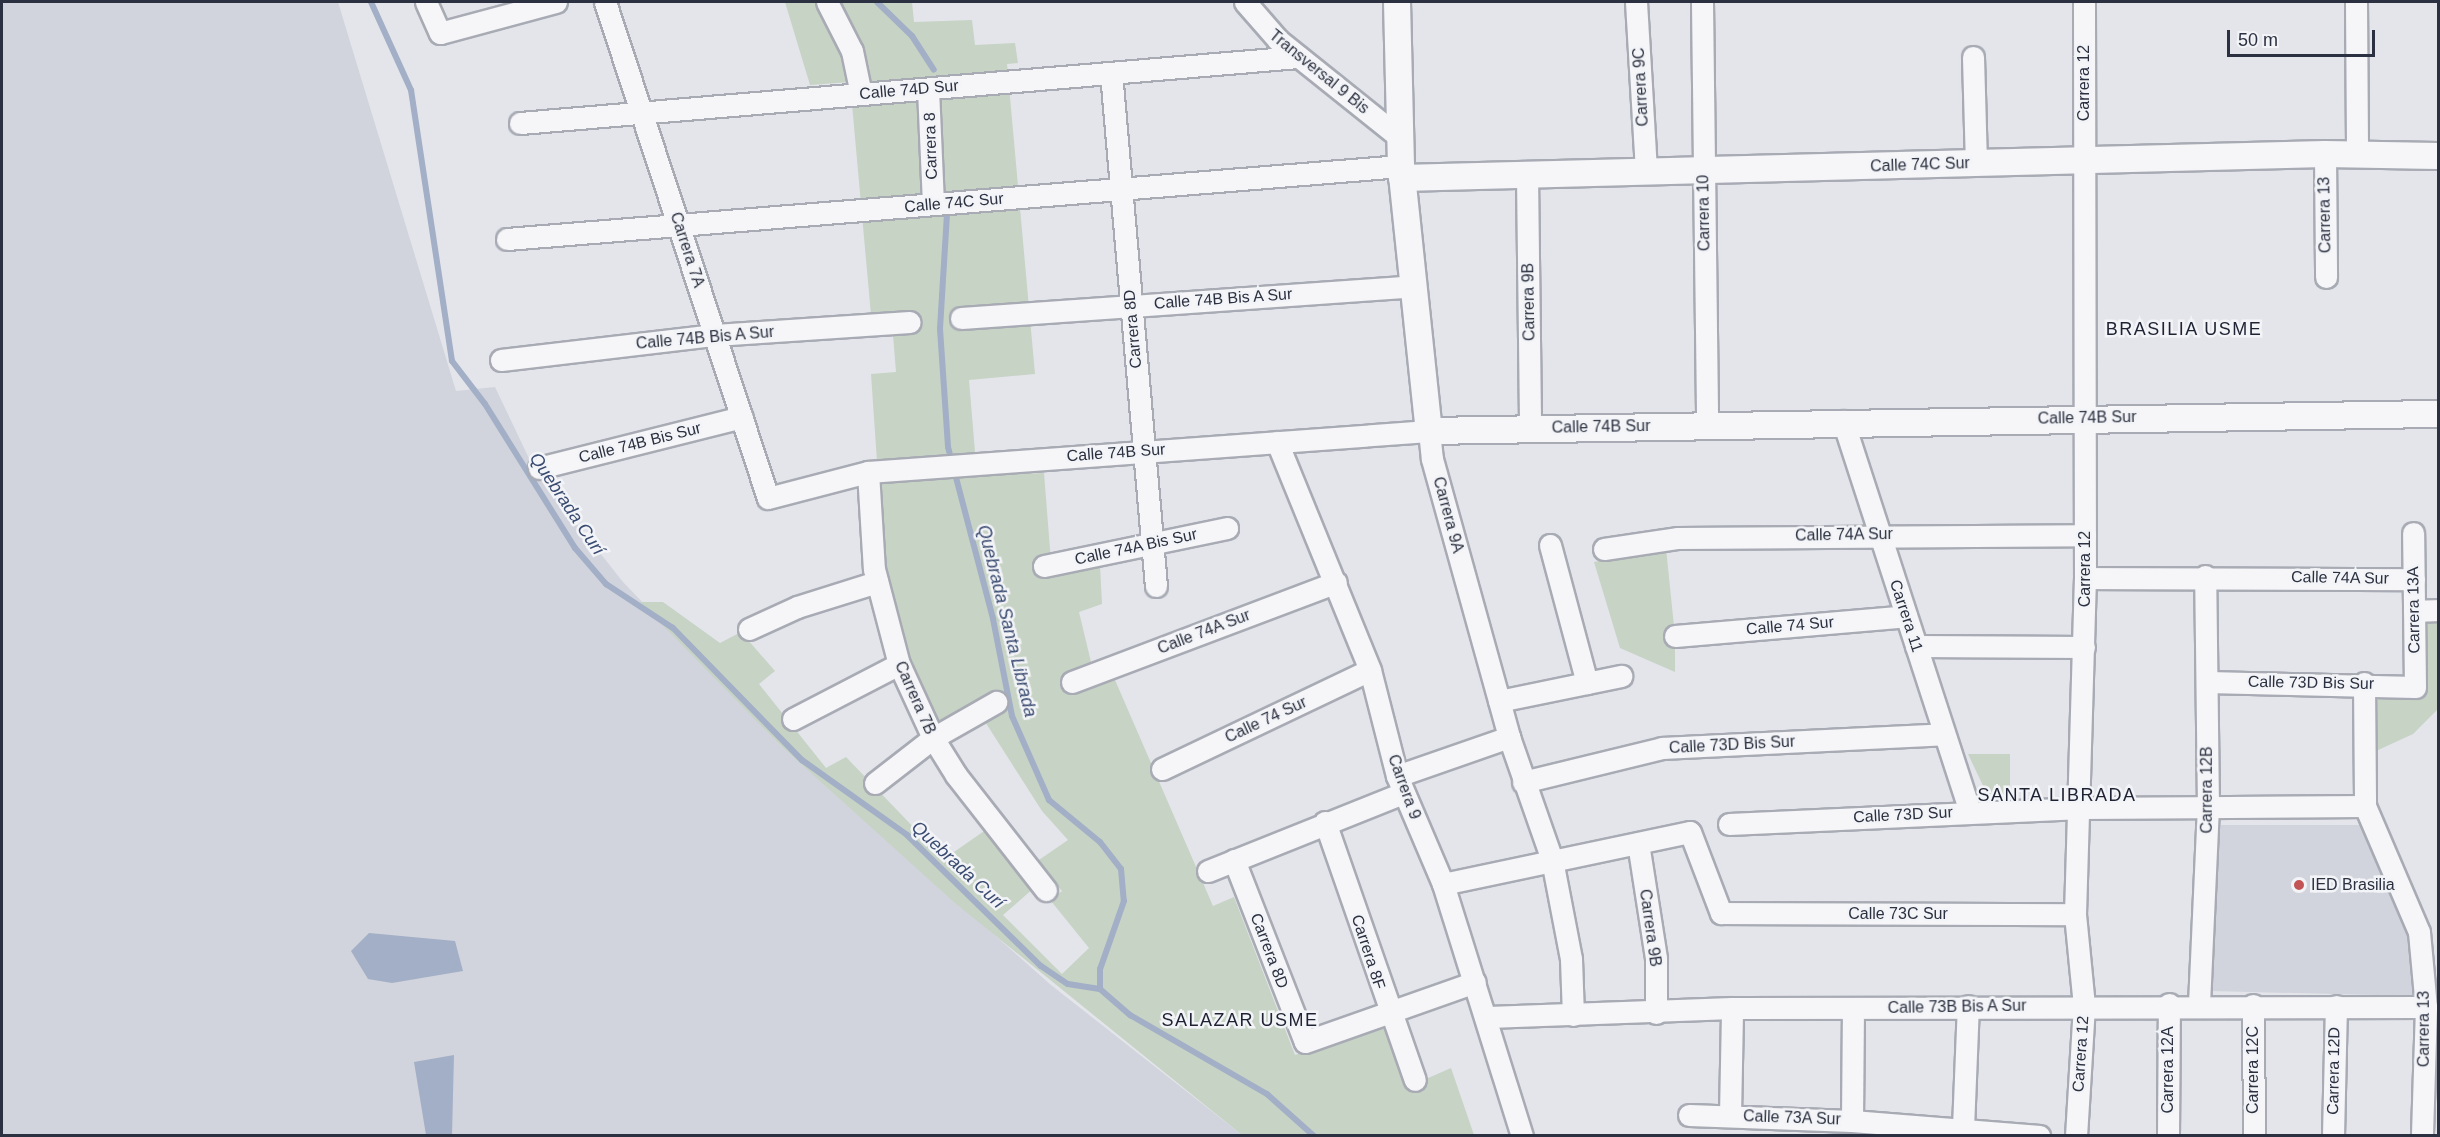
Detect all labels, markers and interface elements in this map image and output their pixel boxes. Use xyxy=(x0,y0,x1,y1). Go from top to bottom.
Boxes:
scale bar xyxy=(2230,18,2378,56)
street label: Transversal 9 Bis xyxy=(1265,26,1373,118)
text: 50 m xyxy=(2238,30,2278,50)
street label: Carrera 12 xyxy=(2074,45,2094,121)
street label: Carrera 9C xyxy=(1629,47,1653,127)
street label: Calle 74D Sur xyxy=(859,76,959,104)
street label: Carrera 8 xyxy=(920,112,942,180)
street label: Calle 74C Sur xyxy=(1870,154,1970,176)
street label: Carrera 10 xyxy=(1694,175,1714,251)
street label: Carrera 13 xyxy=(2315,177,2335,253)
street label: Calle 74C Sur xyxy=(904,189,1004,217)
street label: Carrera 7A xyxy=(666,210,708,290)
street label: Carrera 9B xyxy=(1519,263,1539,341)
street label: Calle 74B Bis A Sur xyxy=(1152,285,1294,313)
street label: Carrera 8D xyxy=(1120,289,1146,369)
district label: BRASILIA USME xyxy=(2105,318,2263,340)
street label: Calle 74B Bis A Sur xyxy=(634,322,776,354)
street label: Calle 74B Sur xyxy=(2037,408,2137,428)
street label: Calle 74B Sur xyxy=(1551,417,1651,437)
street label: Calle 74B Bis Sur xyxy=(577,419,703,467)
street label: Calle 74B Sur xyxy=(1066,440,1166,466)
water label: Quebrada Curí xyxy=(525,449,609,559)
street label: Carrera 9A xyxy=(1429,475,1467,555)
water label: Quebrada Santa Librada xyxy=(973,523,1041,719)
street label: Calle 74A Bis Sur xyxy=(1073,525,1199,569)
street label: Calle 74A Sur xyxy=(1794,525,1894,545)
street label: Carrera 12 xyxy=(2075,531,2095,607)
street label: Carrera 13A xyxy=(2404,566,2424,654)
street label: Calle 74A Sur xyxy=(2290,568,2390,588)
street label: Carrera 11 xyxy=(1885,577,1927,655)
street label: Calle 74A Sur xyxy=(1154,605,1254,659)
street label: Calle 74 Sur xyxy=(1745,613,1835,639)
street label: Carrera 7B xyxy=(890,658,940,738)
street label: Calle 73D Bis Sur xyxy=(2248,672,2374,694)
street label: Calle 74 Sur xyxy=(1222,693,1310,747)
street label: Calle 73D Bis Sur xyxy=(1668,732,1796,758)
street label: Carrera 12B xyxy=(2197,746,2217,834)
street label: Carrera 9 xyxy=(1383,752,1425,822)
district label: SANTA LIBRADA xyxy=(1977,784,2137,806)
street label: Calle 73D Sur xyxy=(1853,803,1953,827)
water label: Quebrada Curí xyxy=(907,817,1009,913)
place label: IED Brasilia xyxy=(2311,875,2395,895)
marker: IED Brasilia xyxy=(2292,878,2306,892)
street label: Carrera 9B xyxy=(1635,888,1665,968)
street label: Calle 73C Sur xyxy=(1848,904,1948,924)
street label: Carrera 8D xyxy=(1246,911,1292,991)
street label: Carrera 8F xyxy=(1347,912,1389,992)
street label: Carrera 13 xyxy=(2414,991,2434,1067)
street label: Calle 73B Bis A Sur xyxy=(1887,996,2027,1018)
district label: SALAZAR USME xyxy=(1161,1009,1319,1031)
street label: Carrera 12 xyxy=(2069,1015,2093,1093)
street label: Carrera 12A xyxy=(2158,1026,2178,1114)
street label: Carrera 12C xyxy=(2243,1026,2263,1114)
street label: Carrera 12D xyxy=(2324,1027,2344,1115)
street label: Calle 73A Sur xyxy=(1742,1107,1842,1129)

